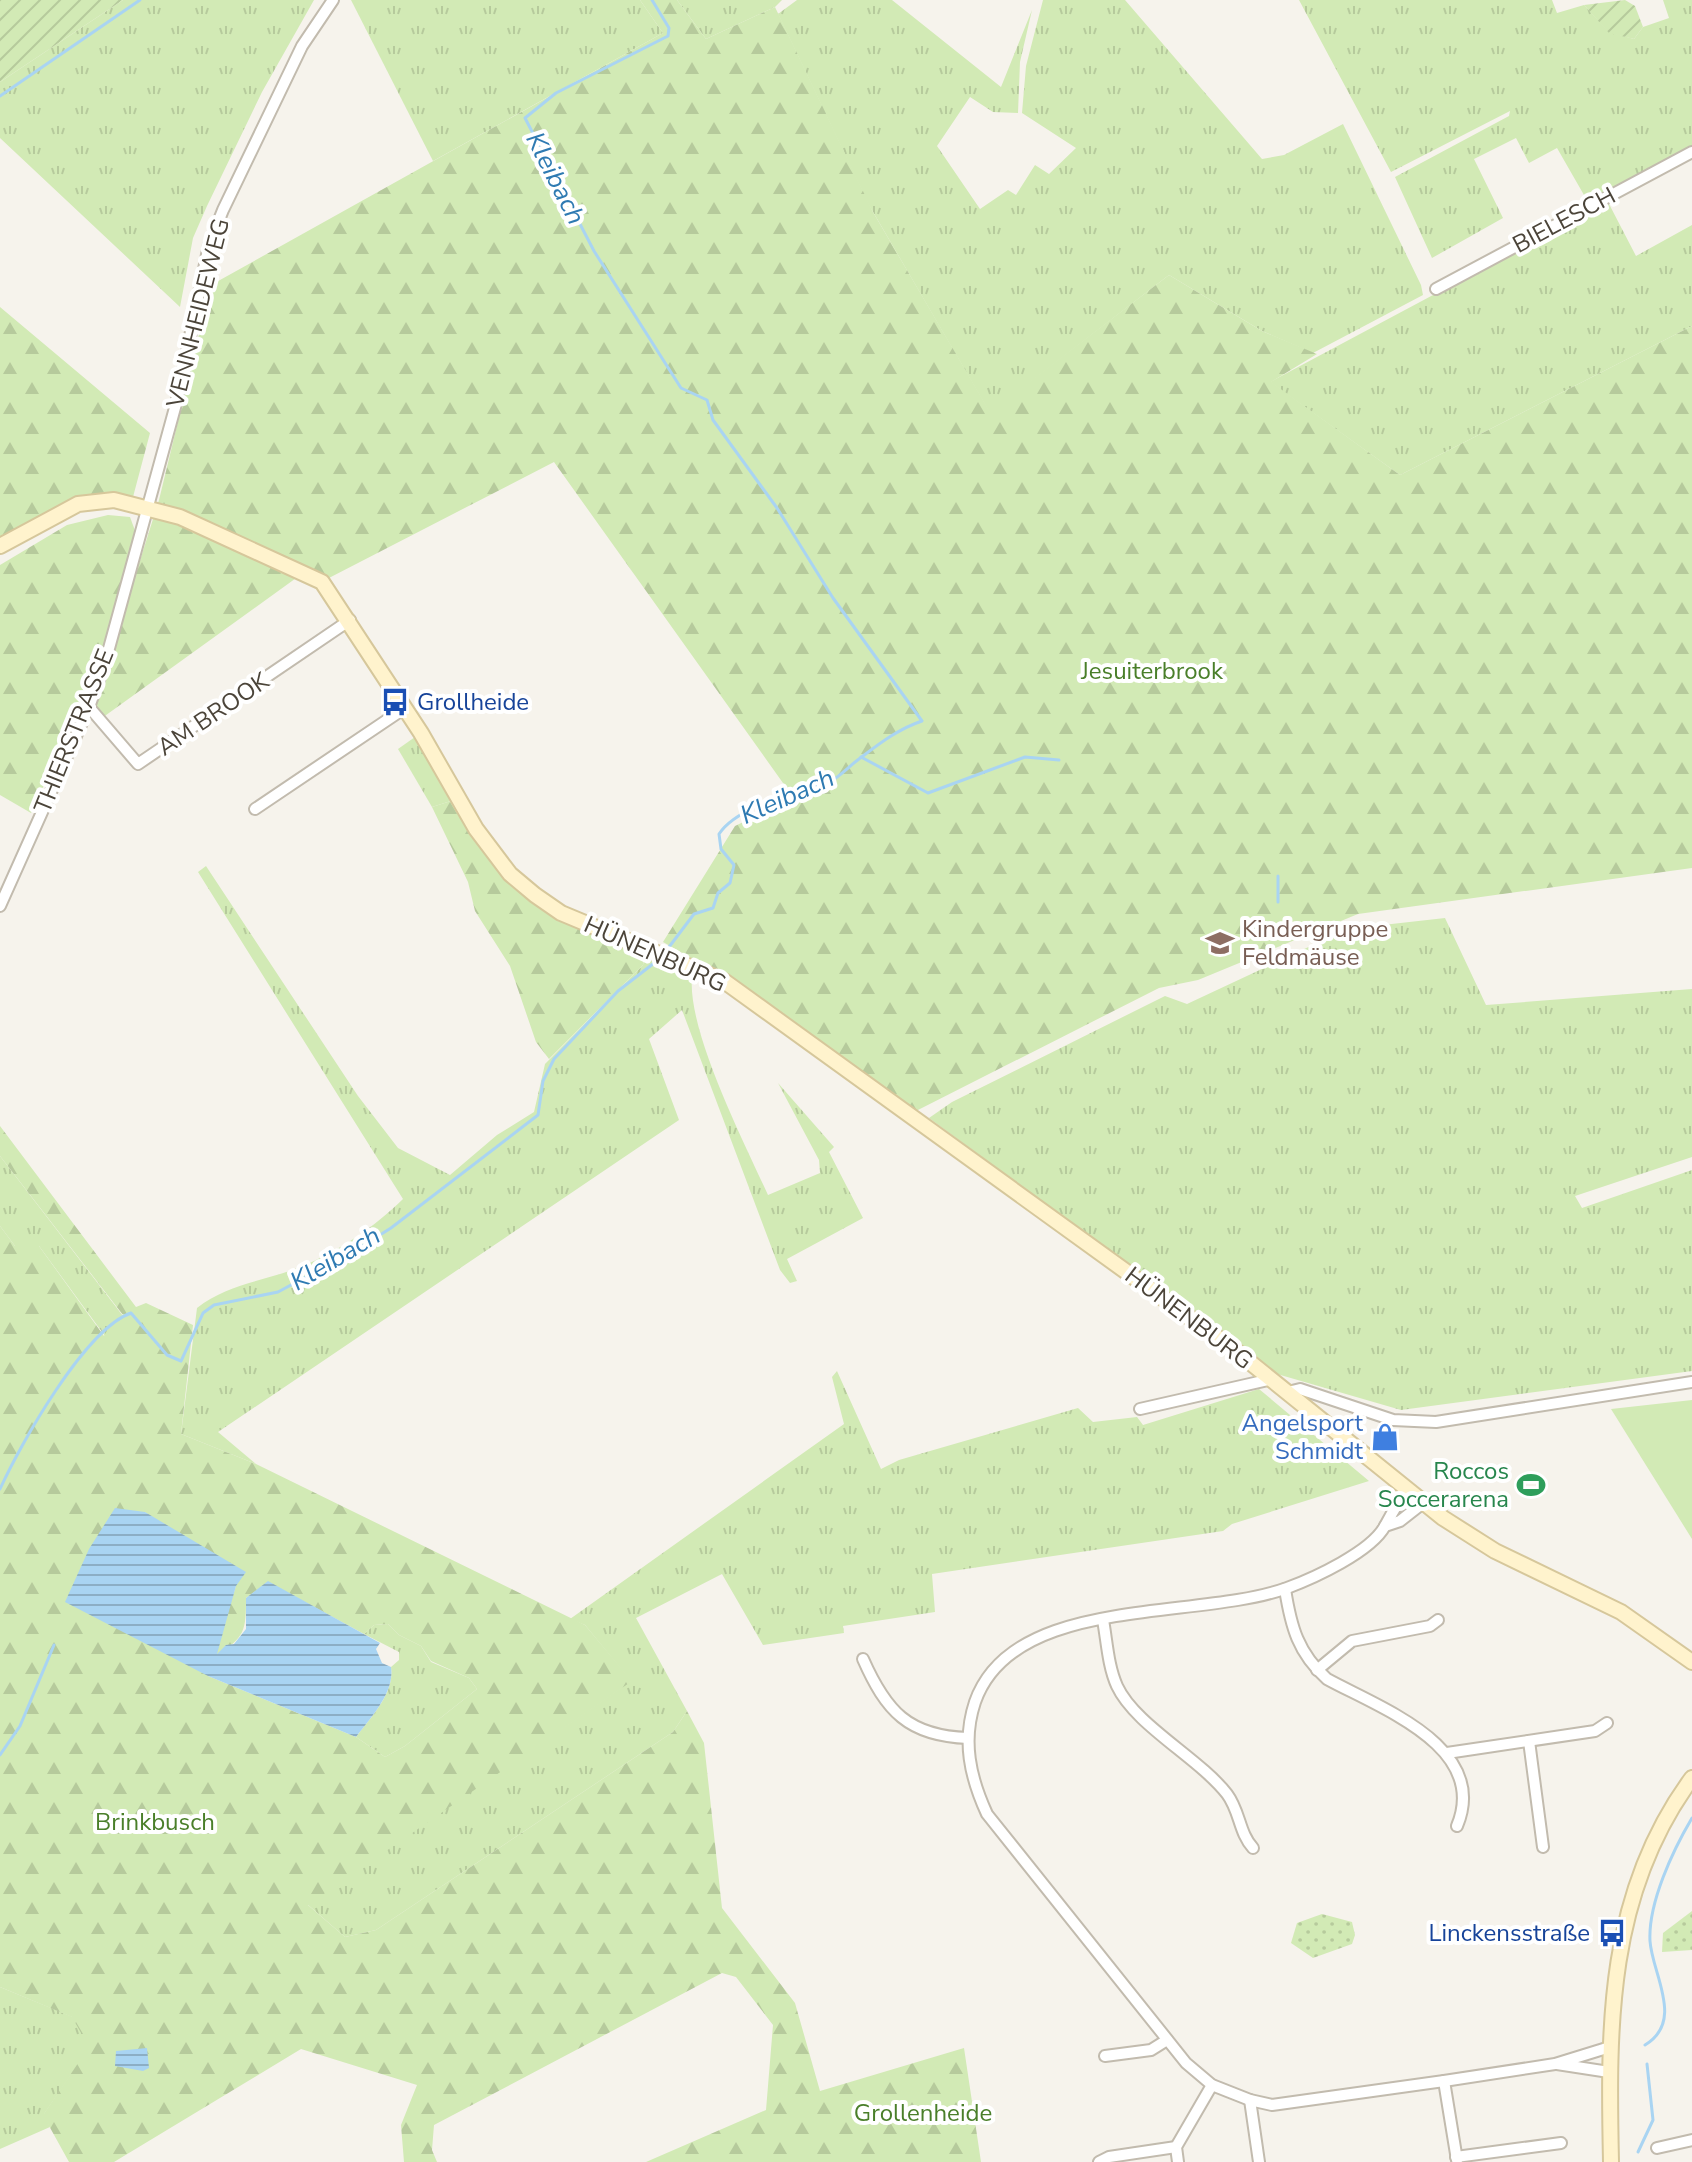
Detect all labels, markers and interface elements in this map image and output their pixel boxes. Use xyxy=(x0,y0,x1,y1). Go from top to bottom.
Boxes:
water label: Kleibach xyxy=(517,126,594,230)
street label: BIELESCH xyxy=(1507,180,1621,260)
street label: VENNHEIDEWEG xyxy=(159,215,237,412)
street label: THIERSTRASSE xyxy=(27,644,121,818)
park label: Jesuiterbrook xyxy=(1080,655,1224,687)
street label: AM BROOK xyxy=(151,664,276,763)
place label: Grollheide xyxy=(417,686,529,718)
bus stop icon: Grollheide xyxy=(380,687,410,717)
water label: Kleibach xyxy=(735,760,840,833)
street label: HÜNENBURG xyxy=(579,908,731,1000)
place label: Kindergruppe Feldmäuse xyxy=(1242,913,1388,973)
school or university icon: Kindergruppe Feldmäuse xyxy=(1205,928,1235,958)
water label: Kleibach xyxy=(284,1218,387,1299)
street label: HÜNENBURG xyxy=(1119,1259,1259,1377)
place label: Angelsport Schmidt xyxy=(1242,1407,1364,1467)
shop icon: Angelsport Schmidt xyxy=(1370,1422,1400,1452)
place label: Roccos Soccerarena xyxy=(1378,1455,1509,1515)
sports icon: Roccos Soccerarena xyxy=(1516,1470,1546,1500)
park label: Brinkbusch xyxy=(95,1806,215,1838)
place label: Linckensstraße xyxy=(1428,1917,1590,1949)
bus stop icon: Linckensstraße xyxy=(1597,1918,1627,1948)
park label: Grollenheide xyxy=(854,2097,992,2129)

